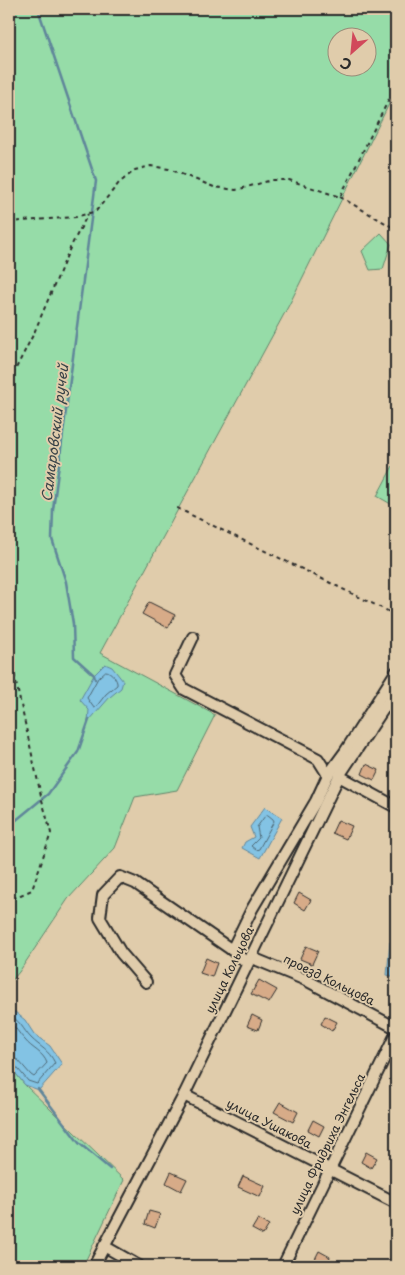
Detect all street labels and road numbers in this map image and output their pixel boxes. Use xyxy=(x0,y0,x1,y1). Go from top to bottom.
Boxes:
street label: улица Кольцова xyxy=(200,923,258,1016)
street label: проезд Кольцова xyxy=(281,949,379,1009)
street label: улица Фридриха Энгельса xyxy=(285,1069,369,1217)
street label: улица Ушакова xyxy=(224,1094,316,1153)

